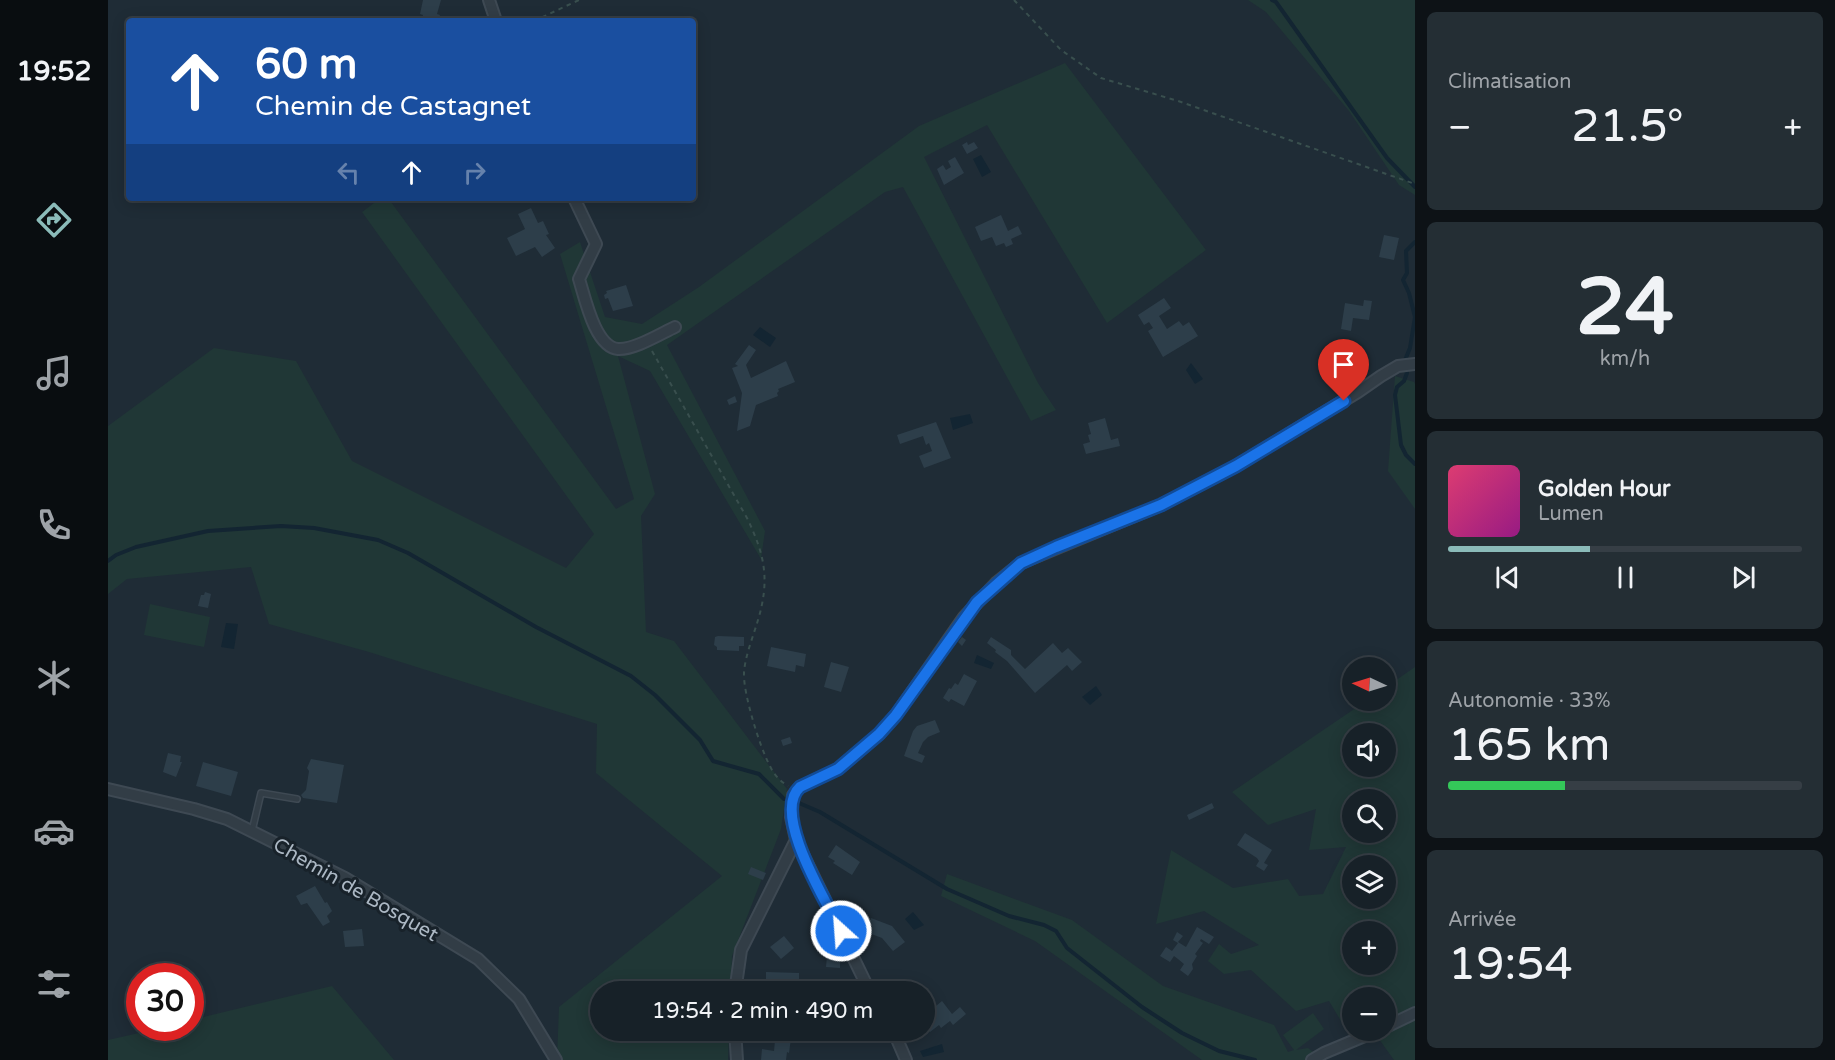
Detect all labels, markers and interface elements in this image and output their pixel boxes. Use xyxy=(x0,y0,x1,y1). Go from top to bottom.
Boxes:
text: 60 m xyxy=(255,39,357,90)
icon: ahead xyxy=(156,42,234,120)
text: 19:52 xyxy=(17,55,91,88)
text: Climatisation xyxy=(1448,70,1571,94)
text: Chemin de Castagnet xyxy=(255,90,531,123)
text: 21.5° xyxy=(1571,100,1684,154)
text: − xyxy=(1448,108,1472,147)
text: + xyxy=(1783,108,1802,147)
icon: left xyxy=(332,156,365,189)
icon: ahead xyxy=(395,156,428,189)
icon: right xyxy=(458,156,491,189)
icon: directions xyxy=(33,199,75,241)
text: 24 xyxy=(1576,261,1674,355)
pin xyxy=(1318,339,1369,401)
text: km/h xyxy=(1600,347,1650,371)
icon: arrive xyxy=(1327,348,1360,381)
icon: music xyxy=(33,352,75,394)
text: Golden Hour xyxy=(1538,476,1670,502)
text: Lumen xyxy=(1538,502,1604,526)
icon: phone xyxy=(33,504,75,546)
icon: previous xyxy=(1491,561,1524,594)
icon: pause xyxy=(1609,561,1642,594)
icon: next xyxy=(1727,561,1760,594)
icon: climate xyxy=(33,657,75,699)
north arrow xyxy=(1342,657,1396,711)
map controls xyxy=(1342,657,1396,1041)
text: Autonomie · 33% xyxy=(1448,689,1610,713)
text: 165 km xyxy=(1448,719,1610,773)
button: sound xyxy=(1342,723,1396,777)
button: search xyxy=(1342,789,1396,843)
icon: car xyxy=(33,810,75,852)
street label: Chemin de Bosquet xyxy=(269,833,443,947)
button: layers xyxy=(1342,855,1396,909)
position arrow xyxy=(809,899,873,963)
text: Arrivée xyxy=(1448,908,1516,932)
button: + xyxy=(1342,921,1396,975)
text: 19:54 xyxy=(1448,938,1573,992)
icon: filters xyxy=(33,963,75,1005)
speed limit sign: 30 xyxy=(126,963,204,1041)
button: − xyxy=(1342,987,1396,1041)
text: 19:54 · 2 min · 490 m xyxy=(652,998,873,1024)

